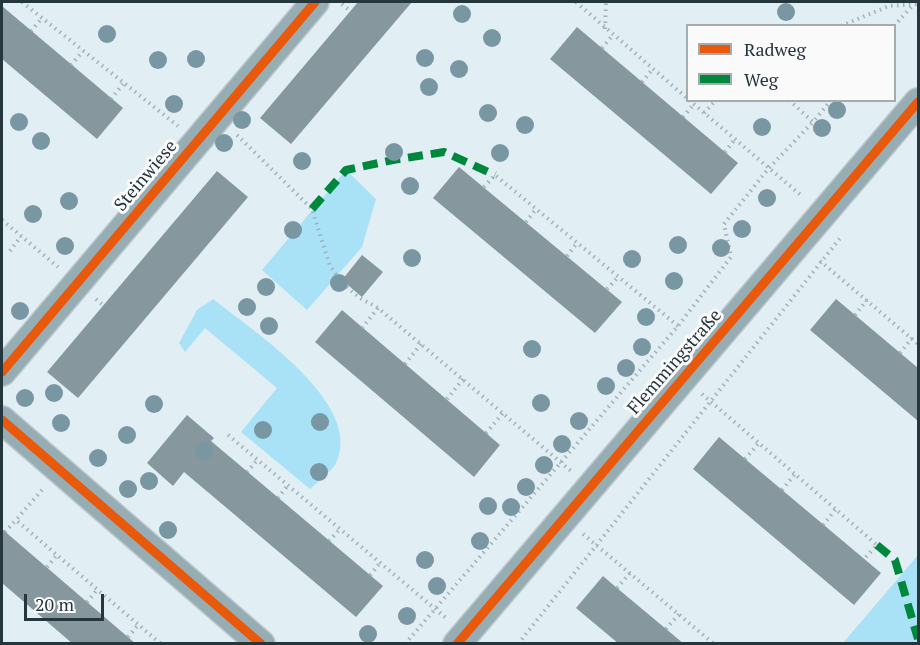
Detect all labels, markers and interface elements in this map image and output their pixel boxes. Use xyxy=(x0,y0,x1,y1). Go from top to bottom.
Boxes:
legend xyxy=(686,24,896,102)
text: Radweg xyxy=(744,37,806,61)
text: Weg xyxy=(744,67,778,91)
street label: Steinwiese xyxy=(110,136,182,216)
street label: Flemmingstraße xyxy=(624,305,726,419)
scale bar xyxy=(27,582,106,620)
text: 20 m xyxy=(35,592,74,616)

